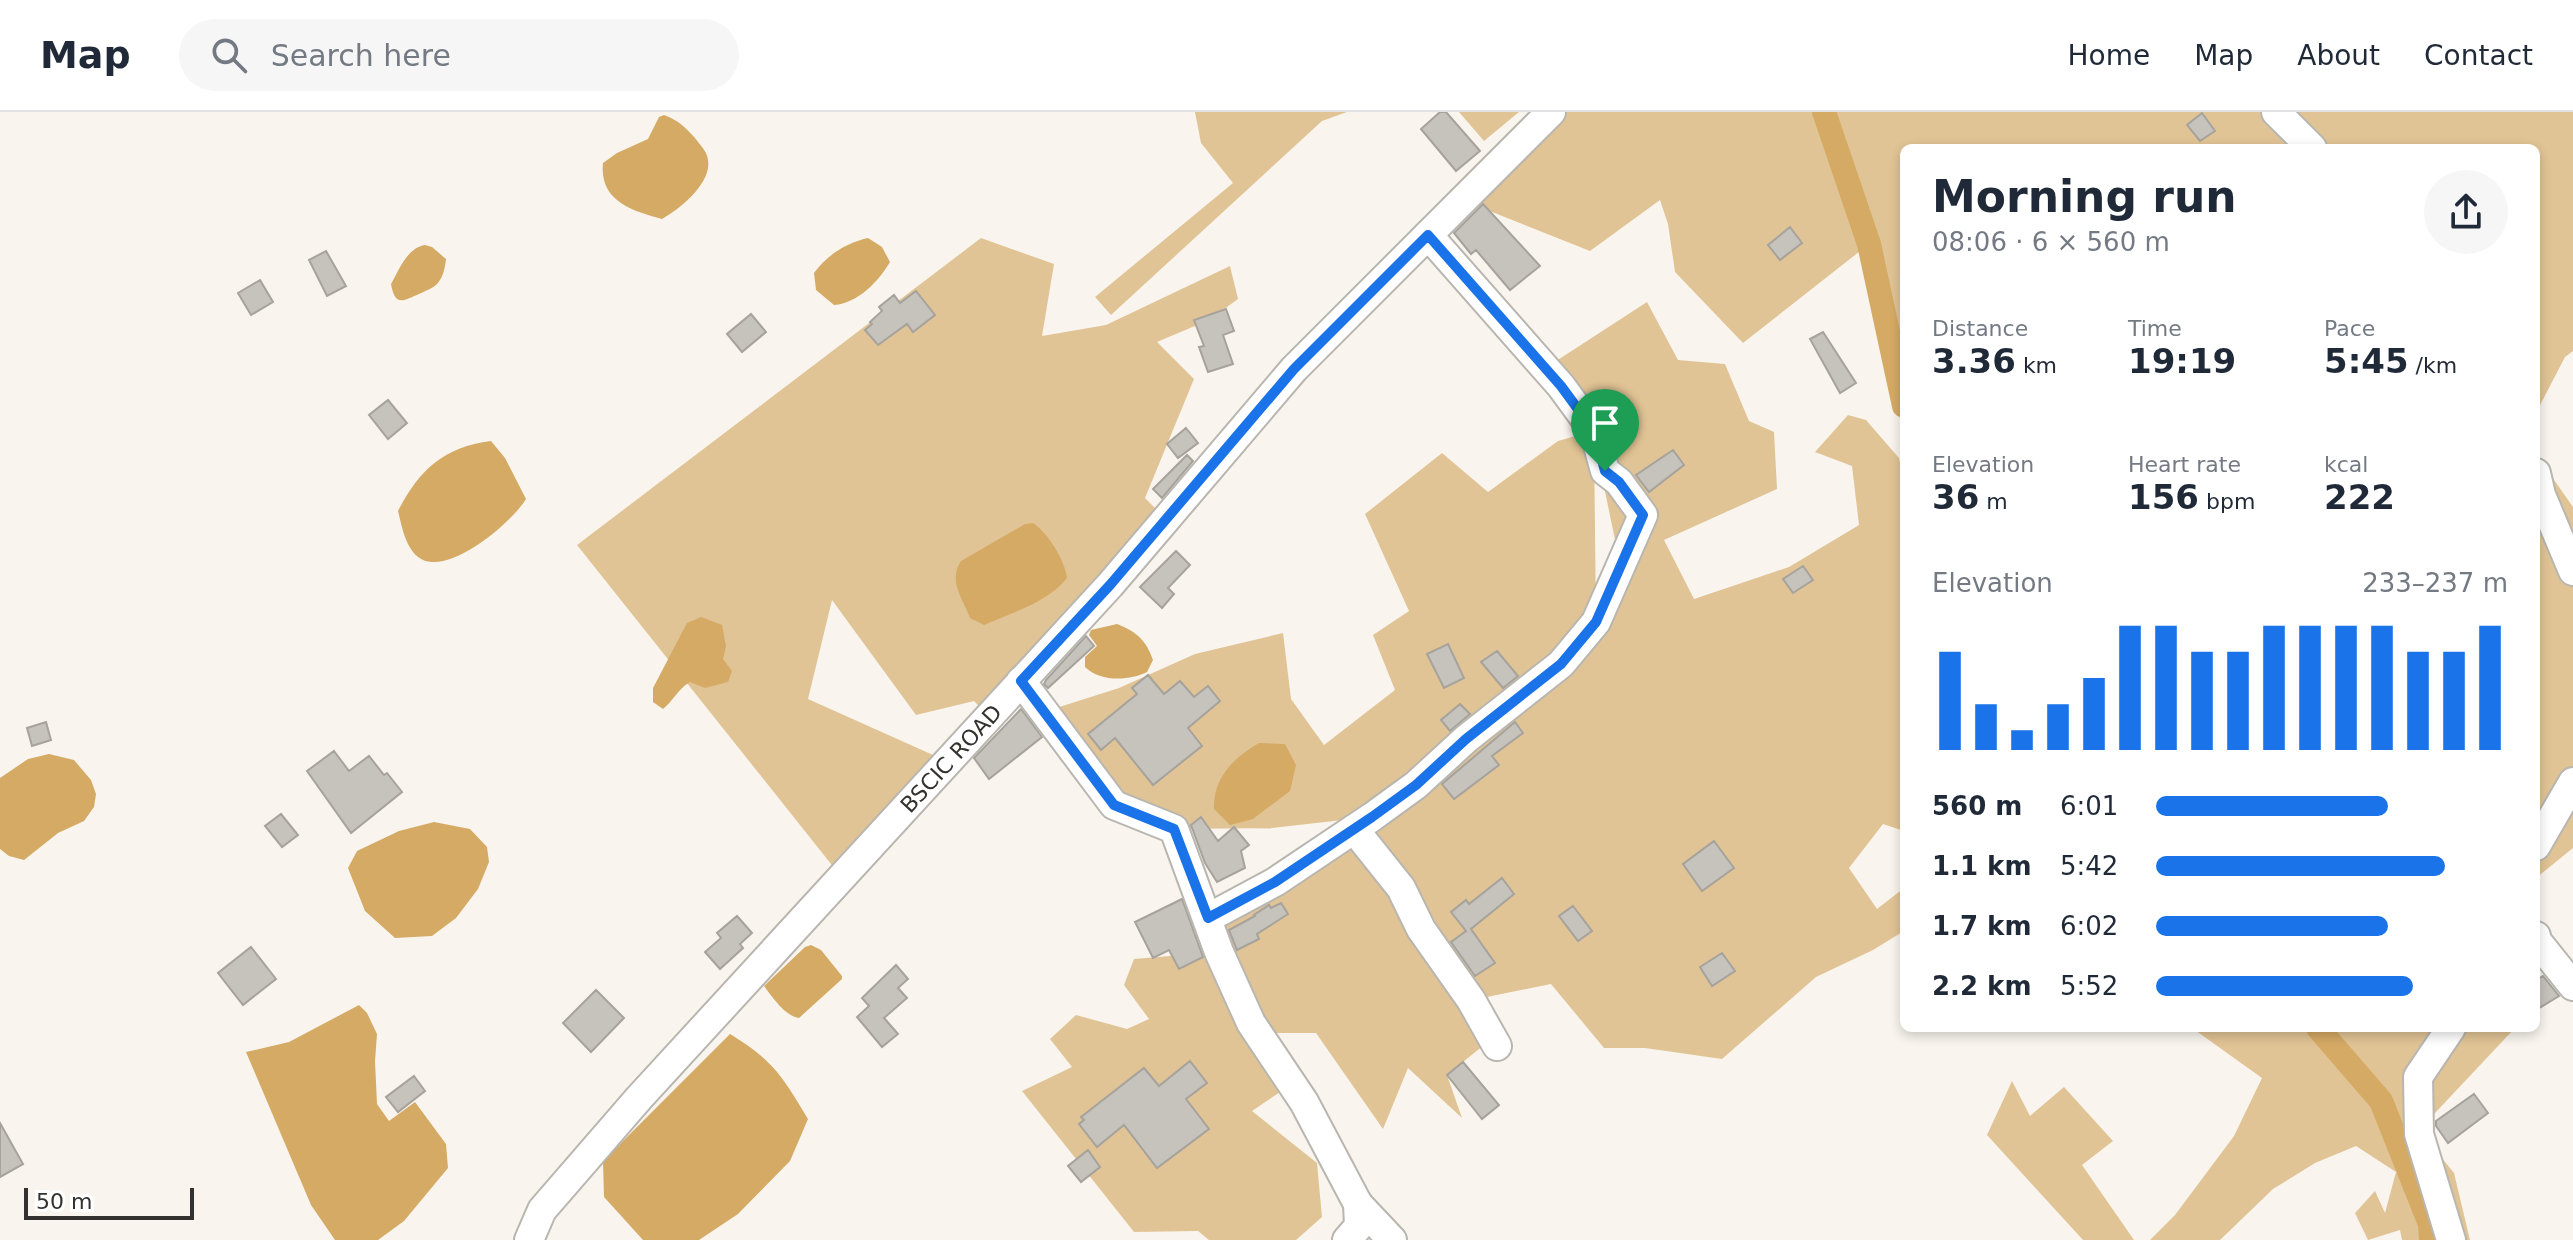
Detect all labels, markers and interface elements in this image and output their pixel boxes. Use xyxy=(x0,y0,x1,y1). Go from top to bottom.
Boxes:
search box xyxy=(179,19,739,91)
text: Map xyxy=(40,33,131,77)
icon: search xyxy=(207,33,251,77)
text: Search here xyxy=(271,38,451,73)
text: Home xyxy=(2067,39,2150,72)
text: Map xyxy=(2194,39,2253,72)
text: About xyxy=(2297,39,2380,72)
text: Contact xyxy=(2424,39,2533,72)
button: share xyxy=(2424,170,2508,254)
text: Morning run xyxy=(1932,171,2237,222)
text: 08:06 · 6 × 560 m xyxy=(1932,227,2170,257)
text: Distance xyxy=(1932,316,2028,341)
text: Time xyxy=(2128,316,2182,341)
text: Pace xyxy=(2324,316,2375,341)
text: 3.36 xyxy=(1932,341,2016,381)
text: 19:19 xyxy=(2128,341,2236,381)
text: 5:45 xyxy=(2324,341,2409,381)
text: km xyxy=(2016,353,2057,378)
text: /km xyxy=(2409,353,2457,378)
pin xyxy=(1571,389,1639,471)
icon: arrive xyxy=(1583,401,1627,445)
text: Elevation xyxy=(1932,452,2034,477)
text: Heart rate xyxy=(2128,452,2241,477)
text: kcal xyxy=(2324,452,2368,477)
text: 36 xyxy=(1932,477,1979,517)
text: 156 xyxy=(2128,477,2199,517)
text: 222 xyxy=(2324,477,2395,517)
text: m xyxy=(1979,489,2008,514)
text: bpm xyxy=(2199,489,2255,514)
text: Elevation xyxy=(1932,568,2053,598)
text: 233–237 m xyxy=(2362,568,2508,598)
street label: BSCIC ROAD xyxy=(895,699,1006,817)
text: 560 m xyxy=(1932,791,2022,821)
text: 6:01 xyxy=(2060,791,2118,821)
text: 1.1 km xyxy=(1932,851,2032,881)
text: 5:42 xyxy=(2060,851,2118,881)
text: 1.7 km xyxy=(1932,911,2032,941)
text: 6:02 xyxy=(2060,911,2118,941)
text: 2.2 km xyxy=(1932,971,2032,1001)
text: 5:52 xyxy=(2060,971,2118,1001)
scale bar xyxy=(24,1184,194,1220)
text: 50 m xyxy=(36,1189,92,1214)

